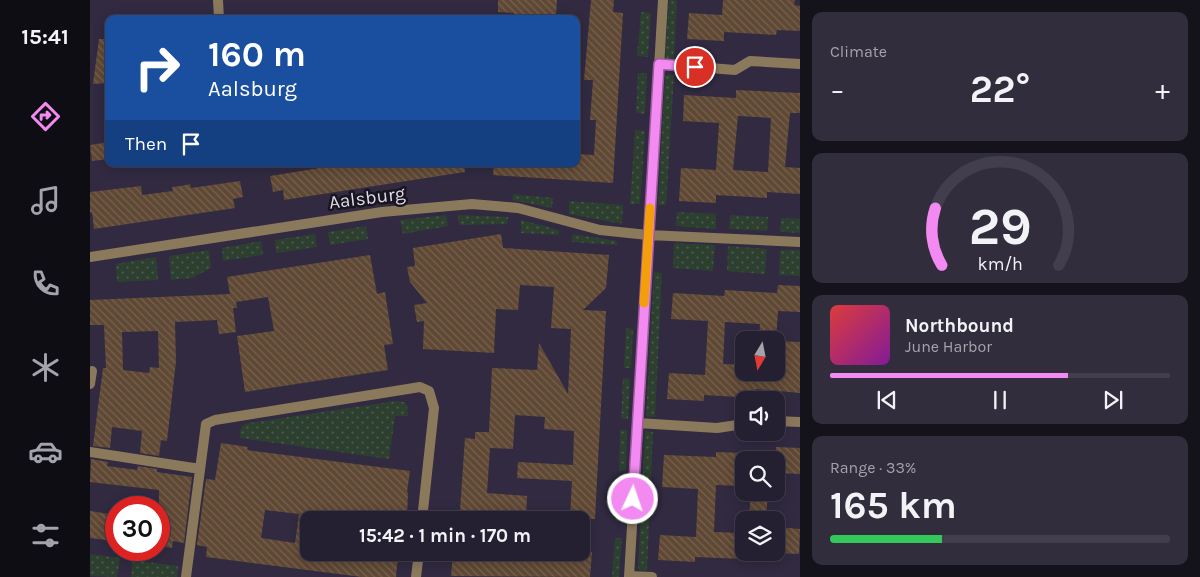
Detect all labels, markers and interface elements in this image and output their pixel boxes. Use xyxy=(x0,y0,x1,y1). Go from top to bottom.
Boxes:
text: 15:41 xyxy=(21,24,69,50)
text: 160 m xyxy=(208,34,306,75)
icon: right xyxy=(125,35,190,100)
text: Climate xyxy=(830,42,887,61)
pin xyxy=(674,46,716,88)
icon: arrive xyxy=(681,53,709,81)
text: 22° xyxy=(970,67,1030,112)
text: − xyxy=(830,73,845,106)
text: + xyxy=(1155,73,1170,106)
text: Aalsburg xyxy=(208,76,297,102)
icon: directions xyxy=(28,99,63,134)
icon: arrive xyxy=(177,130,205,158)
text: Then xyxy=(125,133,167,155)
street label: Aalsburg xyxy=(328,182,407,214)
icon: music xyxy=(28,183,63,218)
text: 29 xyxy=(968,196,1032,257)
text: km/h xyxy=(977,254,1023,275)
icon: phone xyxy=(28,266,63,301)
text: Northbound xyxy=(905,315,1014,337)
north arrow xyxy=(735,331,785,381)
map controls xyxy=(735,331,785,561)
text: June Harbor xyxy=(905,337,992,356)
icon: climate xyxy=(28,350,63,385)
icon: previous xyxy=(873,386,901,414)
icon: pause xyxy=(986,386,1014,414)
icon: next xyxy=(1099,386,1127,414)
button: sound xyxy=(735,391,785,441)
icon: car xyxy=(28,434,63,469)
button: search xyxy=(735,451,785,501)
text: Range · 33% xyxy=(830,458,916,477)
position arrow xyxy=(606,472,658,524)
text: 165 km xyxy=(830,483,957,528)
speed limit sign: 30 xyxy=(105,496,170,561)
button: layers xyxy=(735,511,785,561)
icon: filters xyxy=(28,518,63,553)
text: 15:42 · 1 min · 170 m xyxy=(359,525,531,547)

